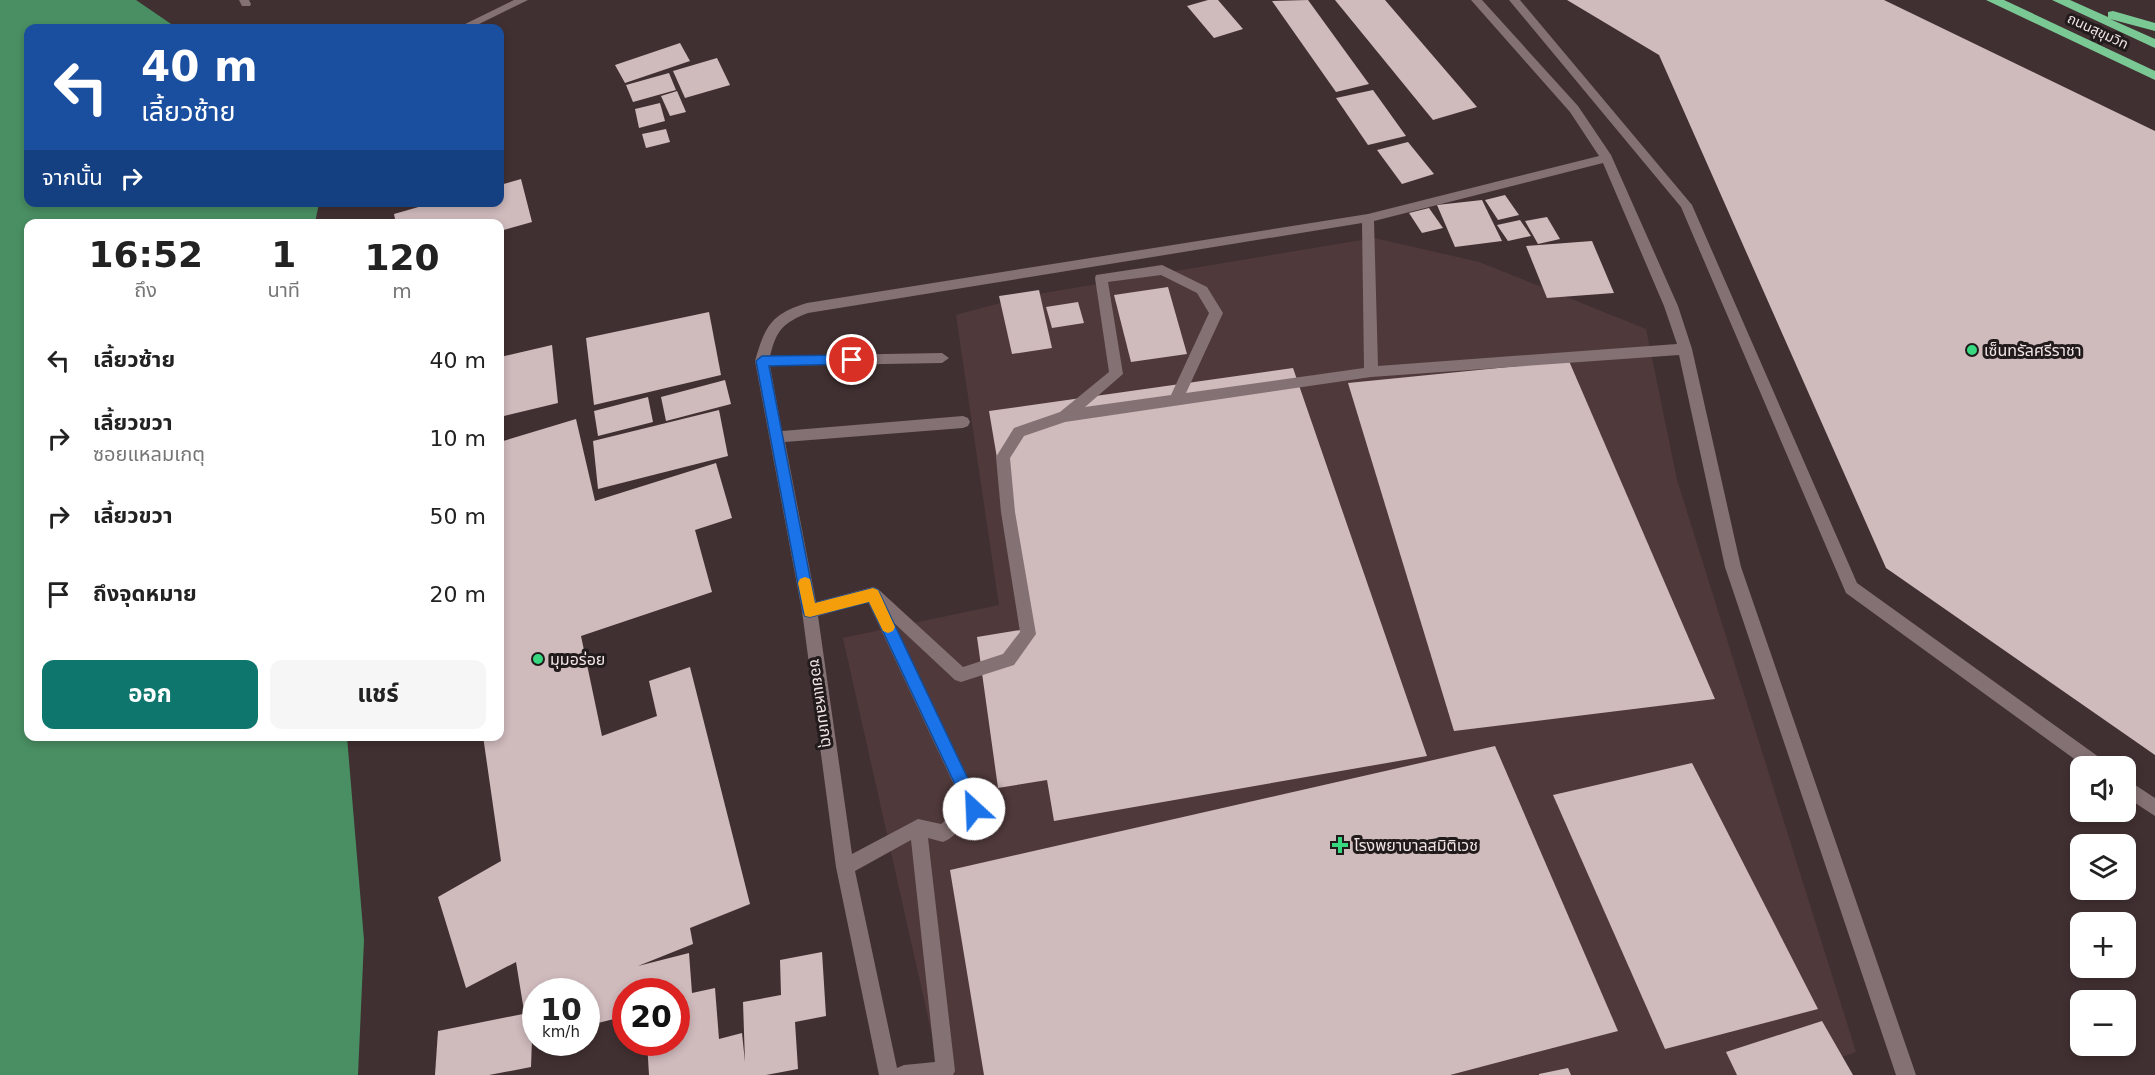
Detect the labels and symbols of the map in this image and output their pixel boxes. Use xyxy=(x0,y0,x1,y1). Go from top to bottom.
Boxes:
street label: ถนนสุขุมวิท xyxy=(2065,10,2131,53)
pin xyxy=(826,334,877,385)
place label: เซ็นทรัลศรีราชา xyxy=(1984,341,2081,360)
marker: เซ็นทรัลศรีราชา xyxy=(1965,343,1979,357)
place label: มุมอร่อย xyxy=(550,650,605,669)
marker: มุมอร่อย xyxy=(531,652,545,666)
street label: ซอยแหลมเกตุ xyxy=(806,657,837,749)
position arrow xyxy=(942,777,1006,841)
marker: โรงพยาบาลสมิติเวช xyxy=(1331,836,1349,854)
place label: โรงพยาบาลสมิติเวช xyxy=(1354,836,1478,855)
speed limit sign: 20 xyxy=(612,978,690,1056)

